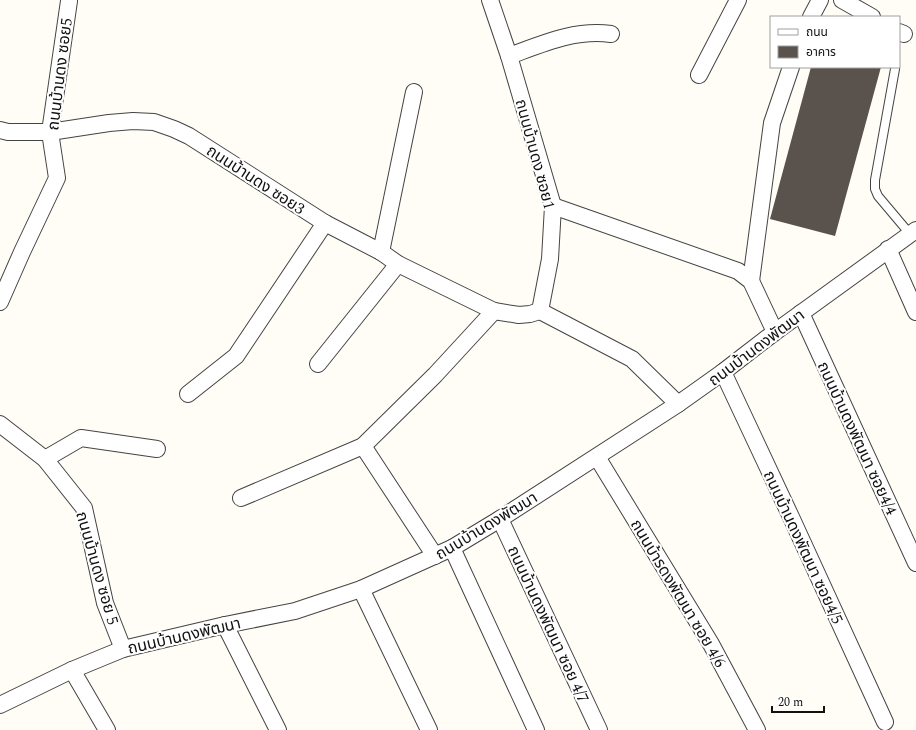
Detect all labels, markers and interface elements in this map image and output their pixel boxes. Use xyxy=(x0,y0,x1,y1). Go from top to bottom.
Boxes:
street label: ถนนบ้านดง ซอย5 xyxy=(41,16,79,132)
legend xyxy=(770,16,900,68)
text: ถนน xyxy=(806,23,828,42)
text: อาคาร xyxy=(806,43,836,62)
street label: ถนนบ้านดง ซอย1 xyxy=(509,96,561,212)
street label: ถนนบ้านดง ซอย3 xyxy=(201,139,309,221)
street label: ถนนบ้านดงพัฒนา xyxy=(703,303,810,392)
street label: ถนนบ้านดงพัฒนา ซอย4/4 xyxy=(811,358,903,519)
street label: ถนนบ้านดงพัฒนา ซอย4/5 xyxy=(757,467,849,628)
street label: ถนนบ้านดงพัฒนา xyxy=(431,486,542,566)
street label: ถนนบ้านดง ซอย 5 xyxy=(69,509,125,628)
street label: ถนนบ้ารดงพัฒนา ซอย 4/6 xyxy=(624,515,732,672)
street label: ถนนบ้านดงพัฒนา ซอย 4/7 xyxy=(501,542,595,707)
street label: ถนนบ้านดงพัฒนา xyxy=(125,611,243,661)
scale bar xyxy=(772,688,824,714)
text: 20 m xyxy=(778,693,803,712)

